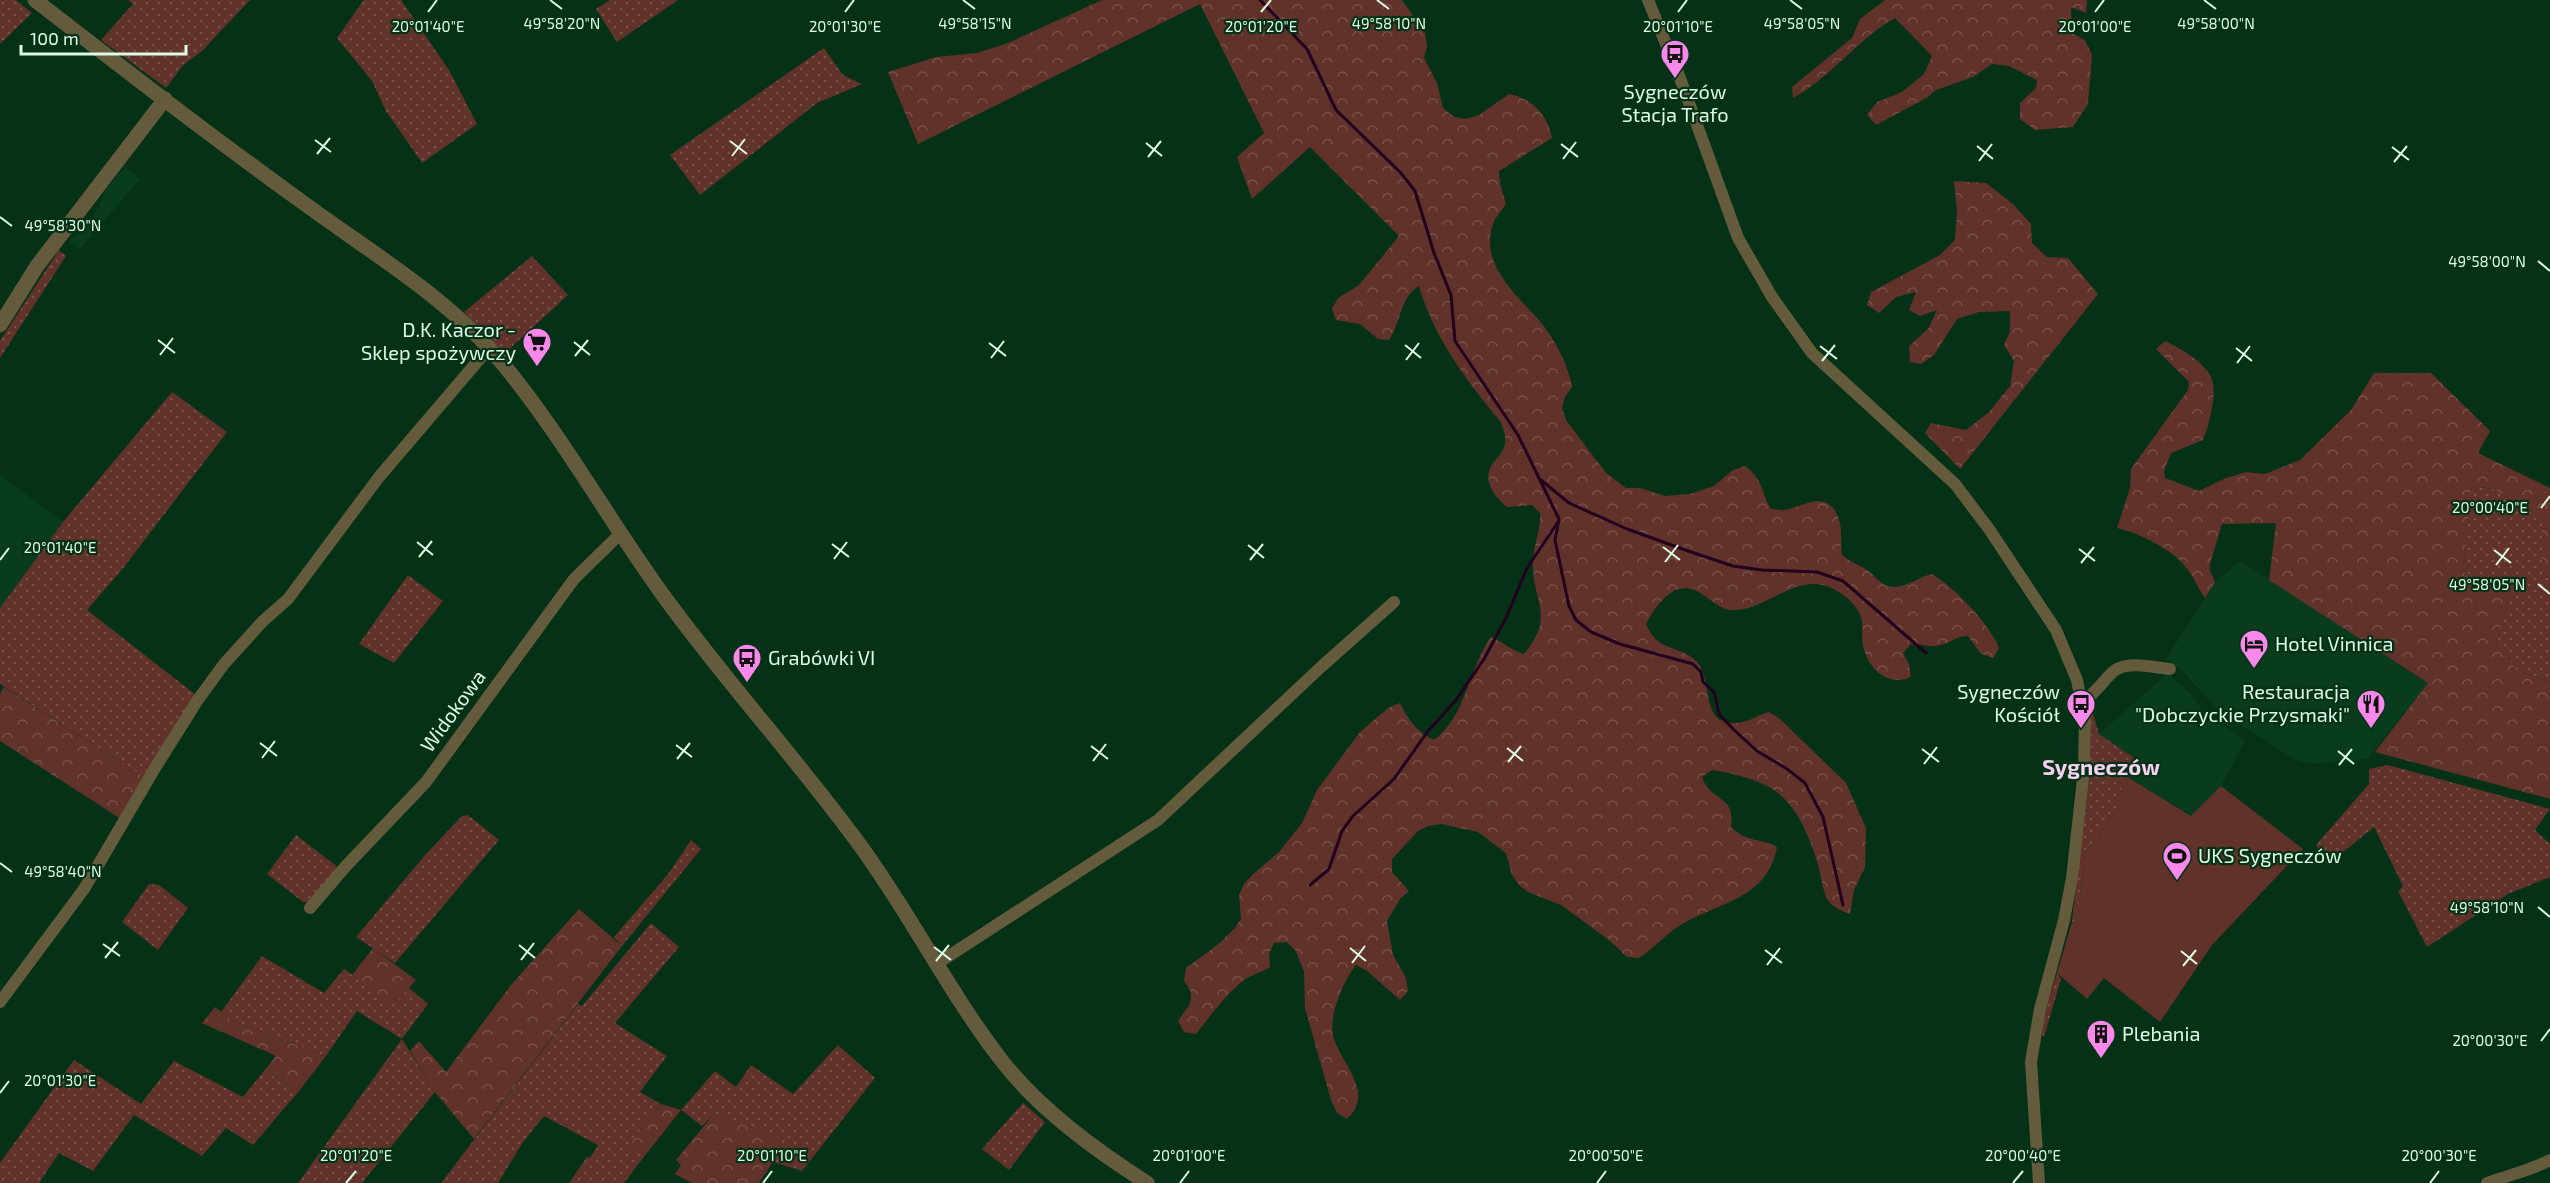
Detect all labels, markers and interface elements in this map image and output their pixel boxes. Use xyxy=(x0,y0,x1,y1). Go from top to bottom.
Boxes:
text: 49°58'20"N xyxy=(524,14,600,32)
text: 49°58'15"N xyxy=(938,14,1012,32)
text: 49°58'10"N xyxy=(1352,14,1426,32)
text: 49°58'05"N xyxy=(1764,14,1840,32)
text: 49°58'00"N xyxy=(2177,14,2255,32)
text: 20°01'40"E xyxy=(392,17,464,35)
text: 20°01'30"E xyxy=(809,17,881,35)
text: 20°01'20"E xyxy=(1225,17,1297,35)
text: 20°01'10"E xyxy=(1643,17,1713,35)
text: 20°01'00"E xyxy=(2059,17,2131,35)
scale bar xyxy=(21,18,186,56)
text: 100 m xyxy=(30,27,79,49)
bus stop icon: Sygneczów Stacja Trafo xyxy=(1659,38,1691,80)
place label: Sygneczów Stacja Trafo xyxy=(1621,79,1729,126)
text: 49°58'30"N xyxy=(25,216,101,234)
text: 49°58'00"N xyxy=(2448,252,2526,270)
place label: D.K. Kaczor - Sklep spożywczy xyxy=(361,317,516,364)
supermarket icon: D.K. Kaczor - Sklep spożywczy xyxy=(521,326,553,368)
text: 20°00'40"E xyxy=(2452,498,2528,516)
text: 20°01'40"E xyxy=(24,538,96,556)
text: 49°58'05"N xyxy=(2449,575,2525,593)
hotel icon: Hotel Vinnica xyxy=(2238,628,2270,670)
place label: Hotel Vinnica xyxy=(2275,631,2394,655)
bus stop icon: Grabówki VI xyxy=(731,642,763,684)
place label: Grabówki VI xyxy=(768,645,875,669)
street label: Widokowa xyxy=(414,665,490,756)
place label: Sygneczów Kościół xyxy=(1957,679,2060,726)
place label: Restauracja "Dobczyckie Przysmaki" xyxy=(2135,679,2350,726)
bus stop icon: Sygneczów Kościół xyxy=(2065,688,2097,730)
restaurant icon: Restauracja "Dobczyckie Przysmaki" xyxy=(2355,688,2387,730)
district label: Sygneczów xyxy=(2042,753,2160,780)
sports icon: UKS Sygneczów xyxy=(2161,840,2193,882)
place label: UKS Sygneczów xyxy=(2198,843,2342,867)
text: 49°58'40"N xyxy=(24,862,102,880)
text: 49°58'10"N xyxy=(2450,898,2524,916)
building icon: Plebania xyxy=(2085,1018,2117,1060)
place label: Plebania xyxy=(2122,1021,2200,1045)
text: 20°00'30"E xyxy=(2452,1031,2528,1049)
text: 20°01'30"E xyxy=(24,1071,96,1089)
text: 20°01'20"E xyxy=(320,1146,392,1164)
text: 20°01'10"E xyxy=(737,1146,807,1164)
text: 20°01'00"E xyxy=(1153,1146,1225,1164)
text: 20°00'50"E xyxy=(1569,1146,1643,1164)
text: 20°00'40"E xyxy=(1985,1146,2061,1164)
text: 20°00'30"E xyxy=(2401,1146,2477,1164)

